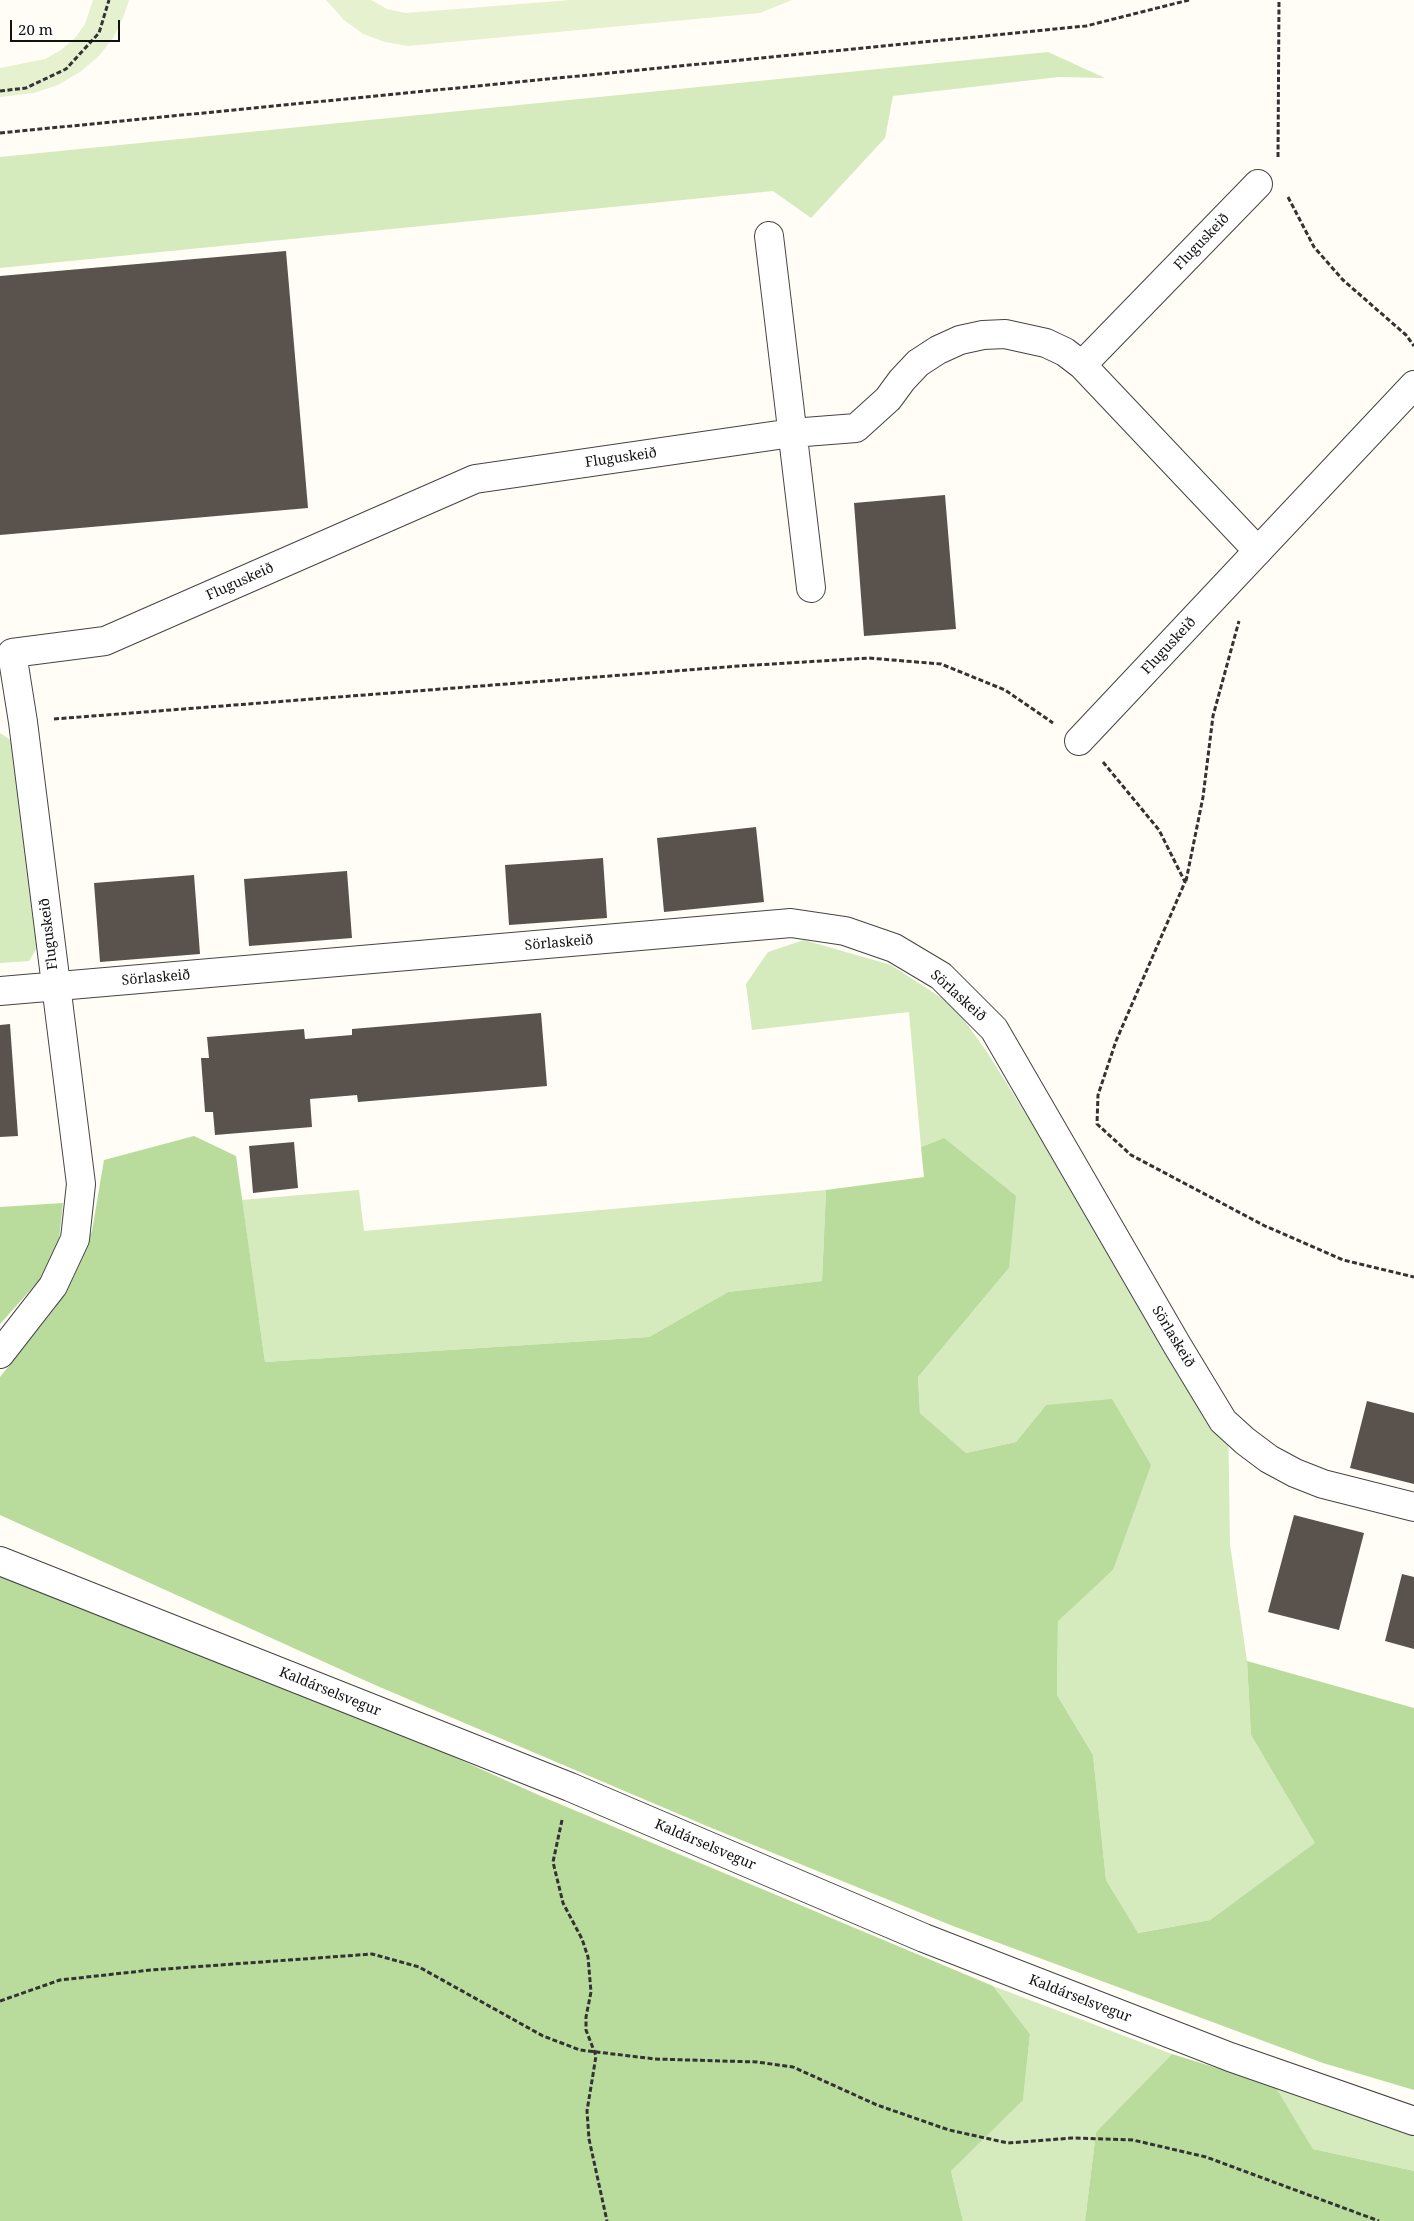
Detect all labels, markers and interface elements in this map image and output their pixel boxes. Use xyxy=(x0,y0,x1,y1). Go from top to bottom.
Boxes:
scale bar xyxy=(12,10,122,42)
text: 20 m xyxy=(18,19,53,39)
street label: Fluguskeið xyxy=(1171,210,1233,274)
street label: Fluguskeið xyxy=(584,445,658,471)
street label: Fluguskeið xyxy=(204,560,276,604)
street label: Fluguskeið xyxy=(1138,614,1200,678)
street label: Fluguskeið xyxy=(36,897,62,971)
street label: Sörlaskeið xyxy=(524,932,594,954)
street label: Sörlaskeið xyxy=(121,967,191,989)
street label: Sörlaskeið xyxy=(927,967,989,1025)
street label: Sörlaskeið xyxy=(1148,1303,1198,1371)
street label: Kaldárselsvegur xyxy=(277,1664,383,1720)
street label: Kaldárselsvegur xyxy=(652,1816,758,1874)
street label: Kaldárselsvegur xyxy=(1026,1972,1134,2026)

